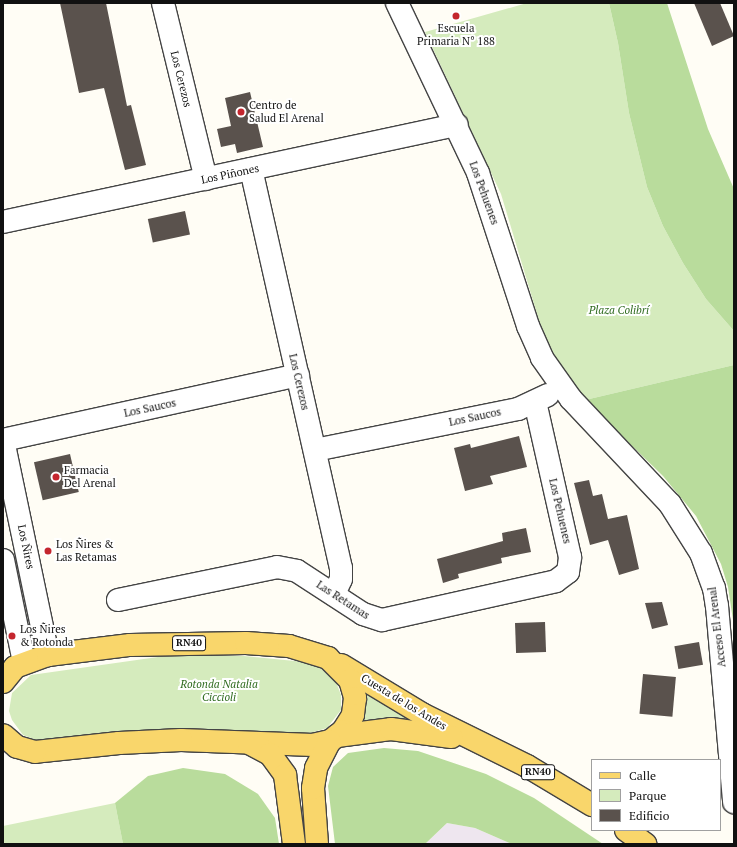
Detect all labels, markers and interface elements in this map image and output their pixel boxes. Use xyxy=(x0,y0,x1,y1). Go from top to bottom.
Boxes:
marker: Escuela Primaria N° 188 xyxy=(451,11,461,21)
place label: Escuela Primaria N° 188 xyxy=(417,22,495,48)
street label: Los Cerezos xyxy=(168,49,194,109)
place label: Centro de Salud El Arenal xyxy=(249,99,324,125)
marker: Centro de Salud El Arenal xyxy=(236,107,246,117)
street label: Los Pehuenes xyxy=(466,160,502,226)
street label: Los Piñones xyxy=(200,161,260,187)
park label: Plaza Colibrí xyxy=(589,303,649,317)
street label: Los Cerezos xyxy=(286,352,312,412)
street label: Los Saucos xyxy=(123,396,177,420)
street label: Los Saucos xyxy=(448,405,502,429)
place label: Farmacia Del Arenal xyxy=(64,464,116,490)
marker: Farmacia Del Arenal xyxy=(51,472,61,482)
street label: Los Pehuenes xyxy=(546,477,574,545)
street label: Los Ñires xyxy=(15,523,37,571)
place label: Los Ñires & Las Retamas xyxy=(56,538,117,564)
marker: Los Ñires & Las Retamas xyxy=(43,546,53,556)
street label: Las Retamas xyxy=(314,578,372,622)
street label: Acceso El Arenal xyxy=(706,586,728,668)
place label: Los Ñires & Rotonda xyxy=(20,623,73,649)
marker: Los Ñires & Rotonda xyxy=(7,631,17,641)
road number: RN40 xyxy=(172,635,206,651)
street label: Cuesta de los Andes xyxy=(359,671,449,733)
park label: Rotonda Natalia Ciccioli xyxy=(180,678,258,704)
legend xyxy=(591,759,721,831)
road number: RN40 xyxy=(521,764,555,780)
text: Calle xyxy=(629,768,656,783)
text: Parque xyxy=(629,788,666,803)
text: Edificio xyxy=(629,808,669,823)

